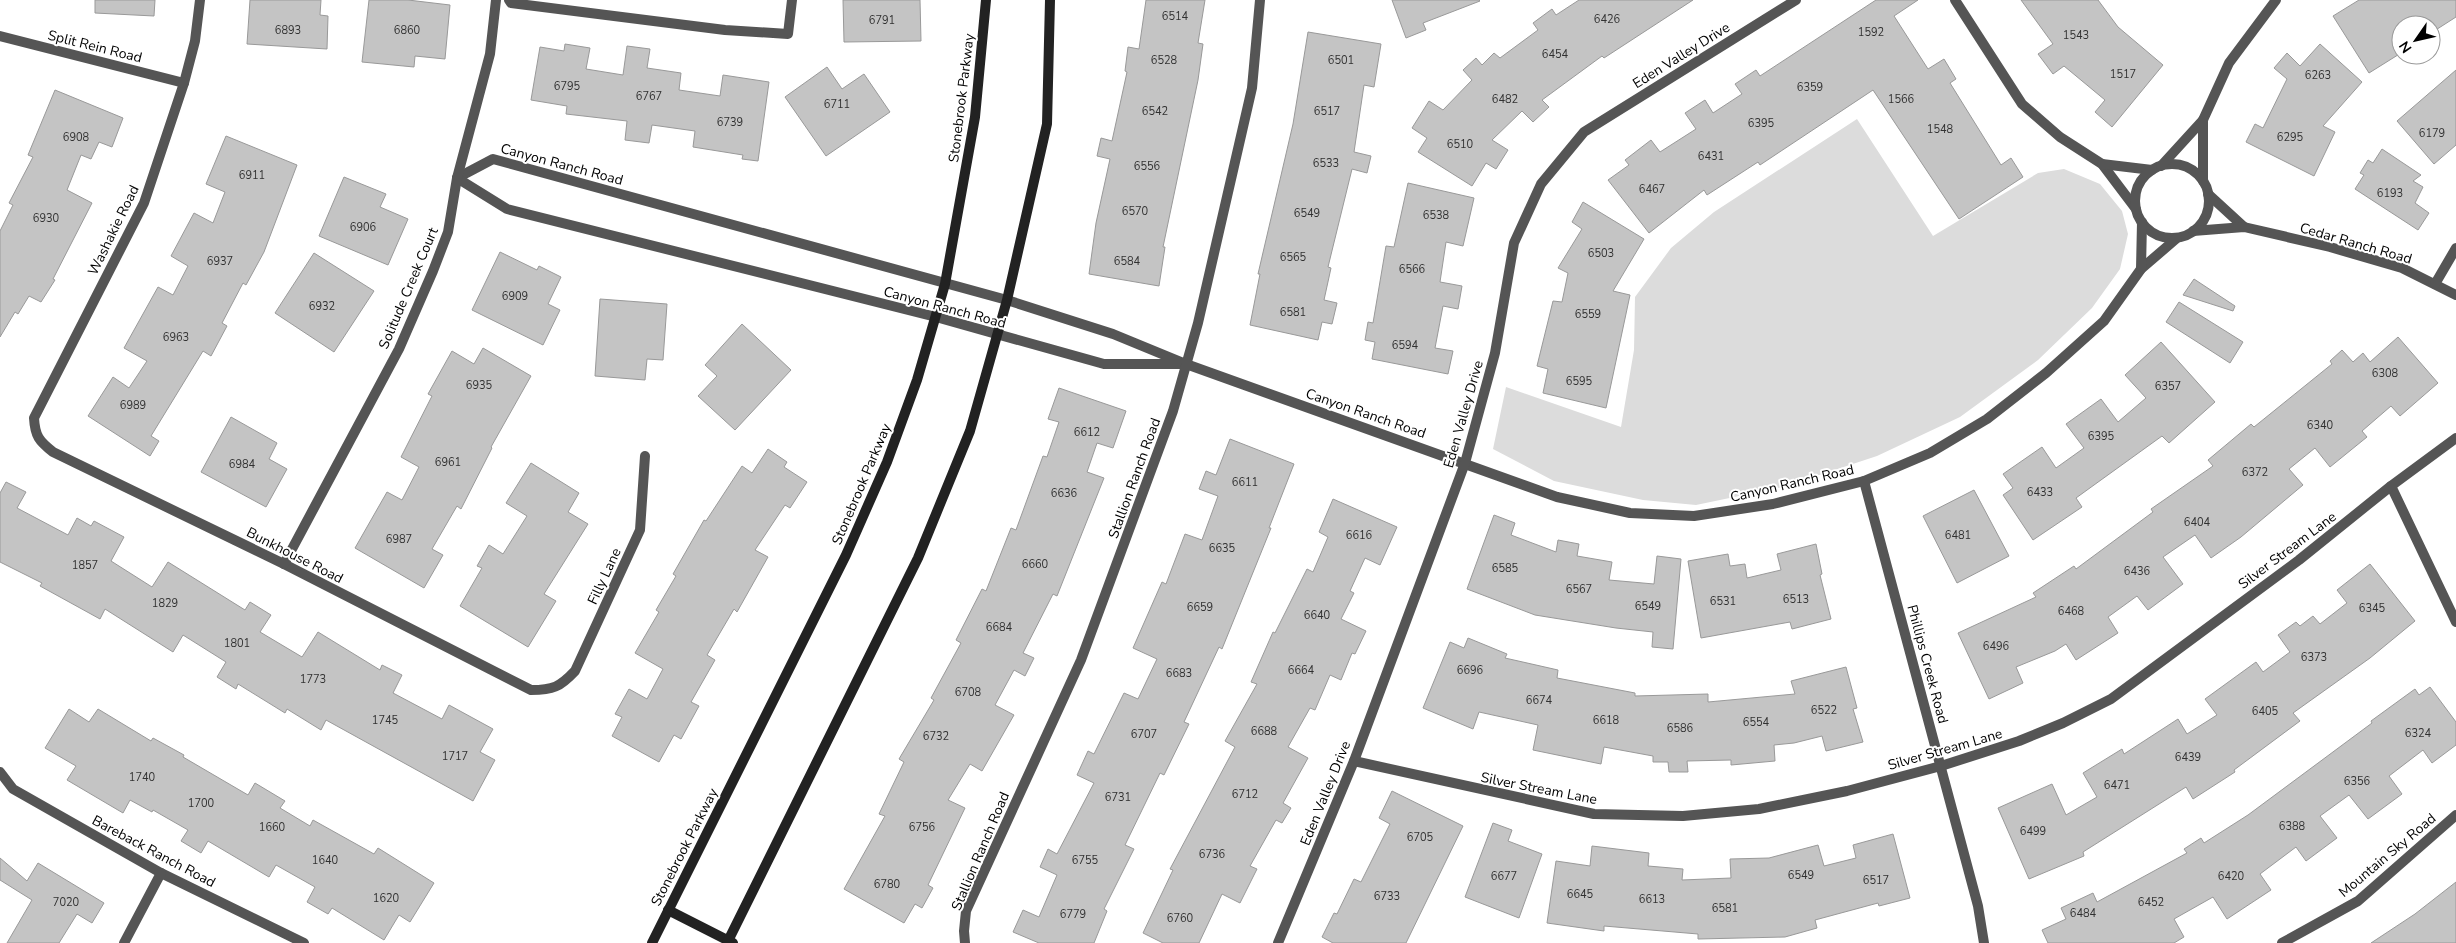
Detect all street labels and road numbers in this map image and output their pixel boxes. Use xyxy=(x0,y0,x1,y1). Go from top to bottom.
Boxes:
street label: Eden Valley Drive xyxy=(1629,18,1733,93)
street label: Split Rein Road xyxy=(46,26,144,67)
street label: Stonebrook Parkway xyxy=(944,32,979,164)
street label: Canyon Ranch Road xyxy=(498,139,625,190)
street label: Washakie Road xyxy=(83,182,143,278)
street label: Cedar Ranch Road xyxy=(2298,218,2414,269)
street label: Solitude Creek Court xyxy=(374,224,443,352)
street label: Canyon Ranch Road xyxy=(881,282,1008,333)
street label: Eden Valley Drive xyxy=(1439,358,1488,470)
street label: Canyon Ranch Road xyxy=(1303,384,1429,443)
street label: Stallion Ranch Road xyxy=(1104,415,1165,541)
street label: Stonebrook Parkway xyxy=(827,420,896,548)
street label: Canyon Ranch Road xyxy=(1728,460,1856,507)
street label: Silver Stream Lane xyxy=(2234,507,2340,594)
street label: Bunkhouse Road xyxy=(243,523,346,588)
street label: Filly Lane xyxy=(583,545,626,608)
street label: Phillips Creek Road xyxy=(1902,603,1953,726)
street label: Silver Stream Lane xyxy=(1886,724,2005,775)
street label: Eden Valley Drive xyxy=(1296,738,1355,848)
street label: Silver Stream Lane xyxy=(1479,768,1599,809)
street label: Stonebrook Parkway xyxy=(647,784,723,909)
street label: Stallion Ranch Road xyxy=(947,789,1014,913)
street label: Mountain Sky Road xyxy=(2335,809,2440,902)
street label: Bareback Ranch Road xyxy=(89,811,219,892)

